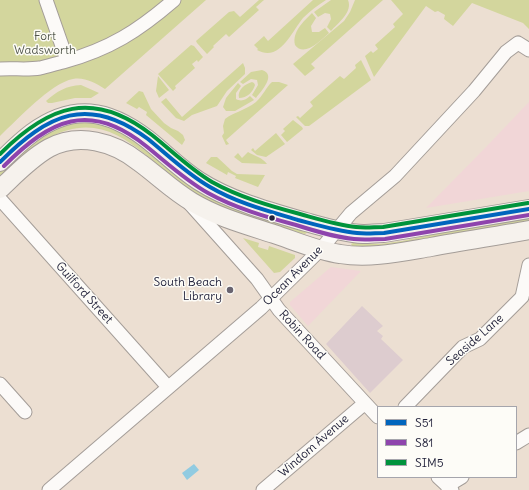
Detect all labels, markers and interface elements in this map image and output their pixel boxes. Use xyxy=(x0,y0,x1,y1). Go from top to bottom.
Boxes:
park label: Fort Wadsworth xyxy=(14,30,76,58)
unlabelled marker xyxy=(267,213,277,223)
street label: Ocean Avenue xyxy=(260,243,326,309)
street label: Guilford Street xyxy=(52,259,116,327)
place label: South Beach Library xyxy=(154,276,222,304)
marker: South Beach Library xyxy=(225,285,235,295)
street label: Robin Road xyxy=(276,308,328,362)
street label: Seaside Lane xyxy=(443,311,507,369)
legend xyxy=(377,406,517,478)
street label: Windom Avenue xyxy=(276,412,352,480)
text: S51 xyxy=(415,415,433,430)
text: S81 xyxy=(415,435,433,450)
text: SIM5 xyxy=(415,455,444,470)

